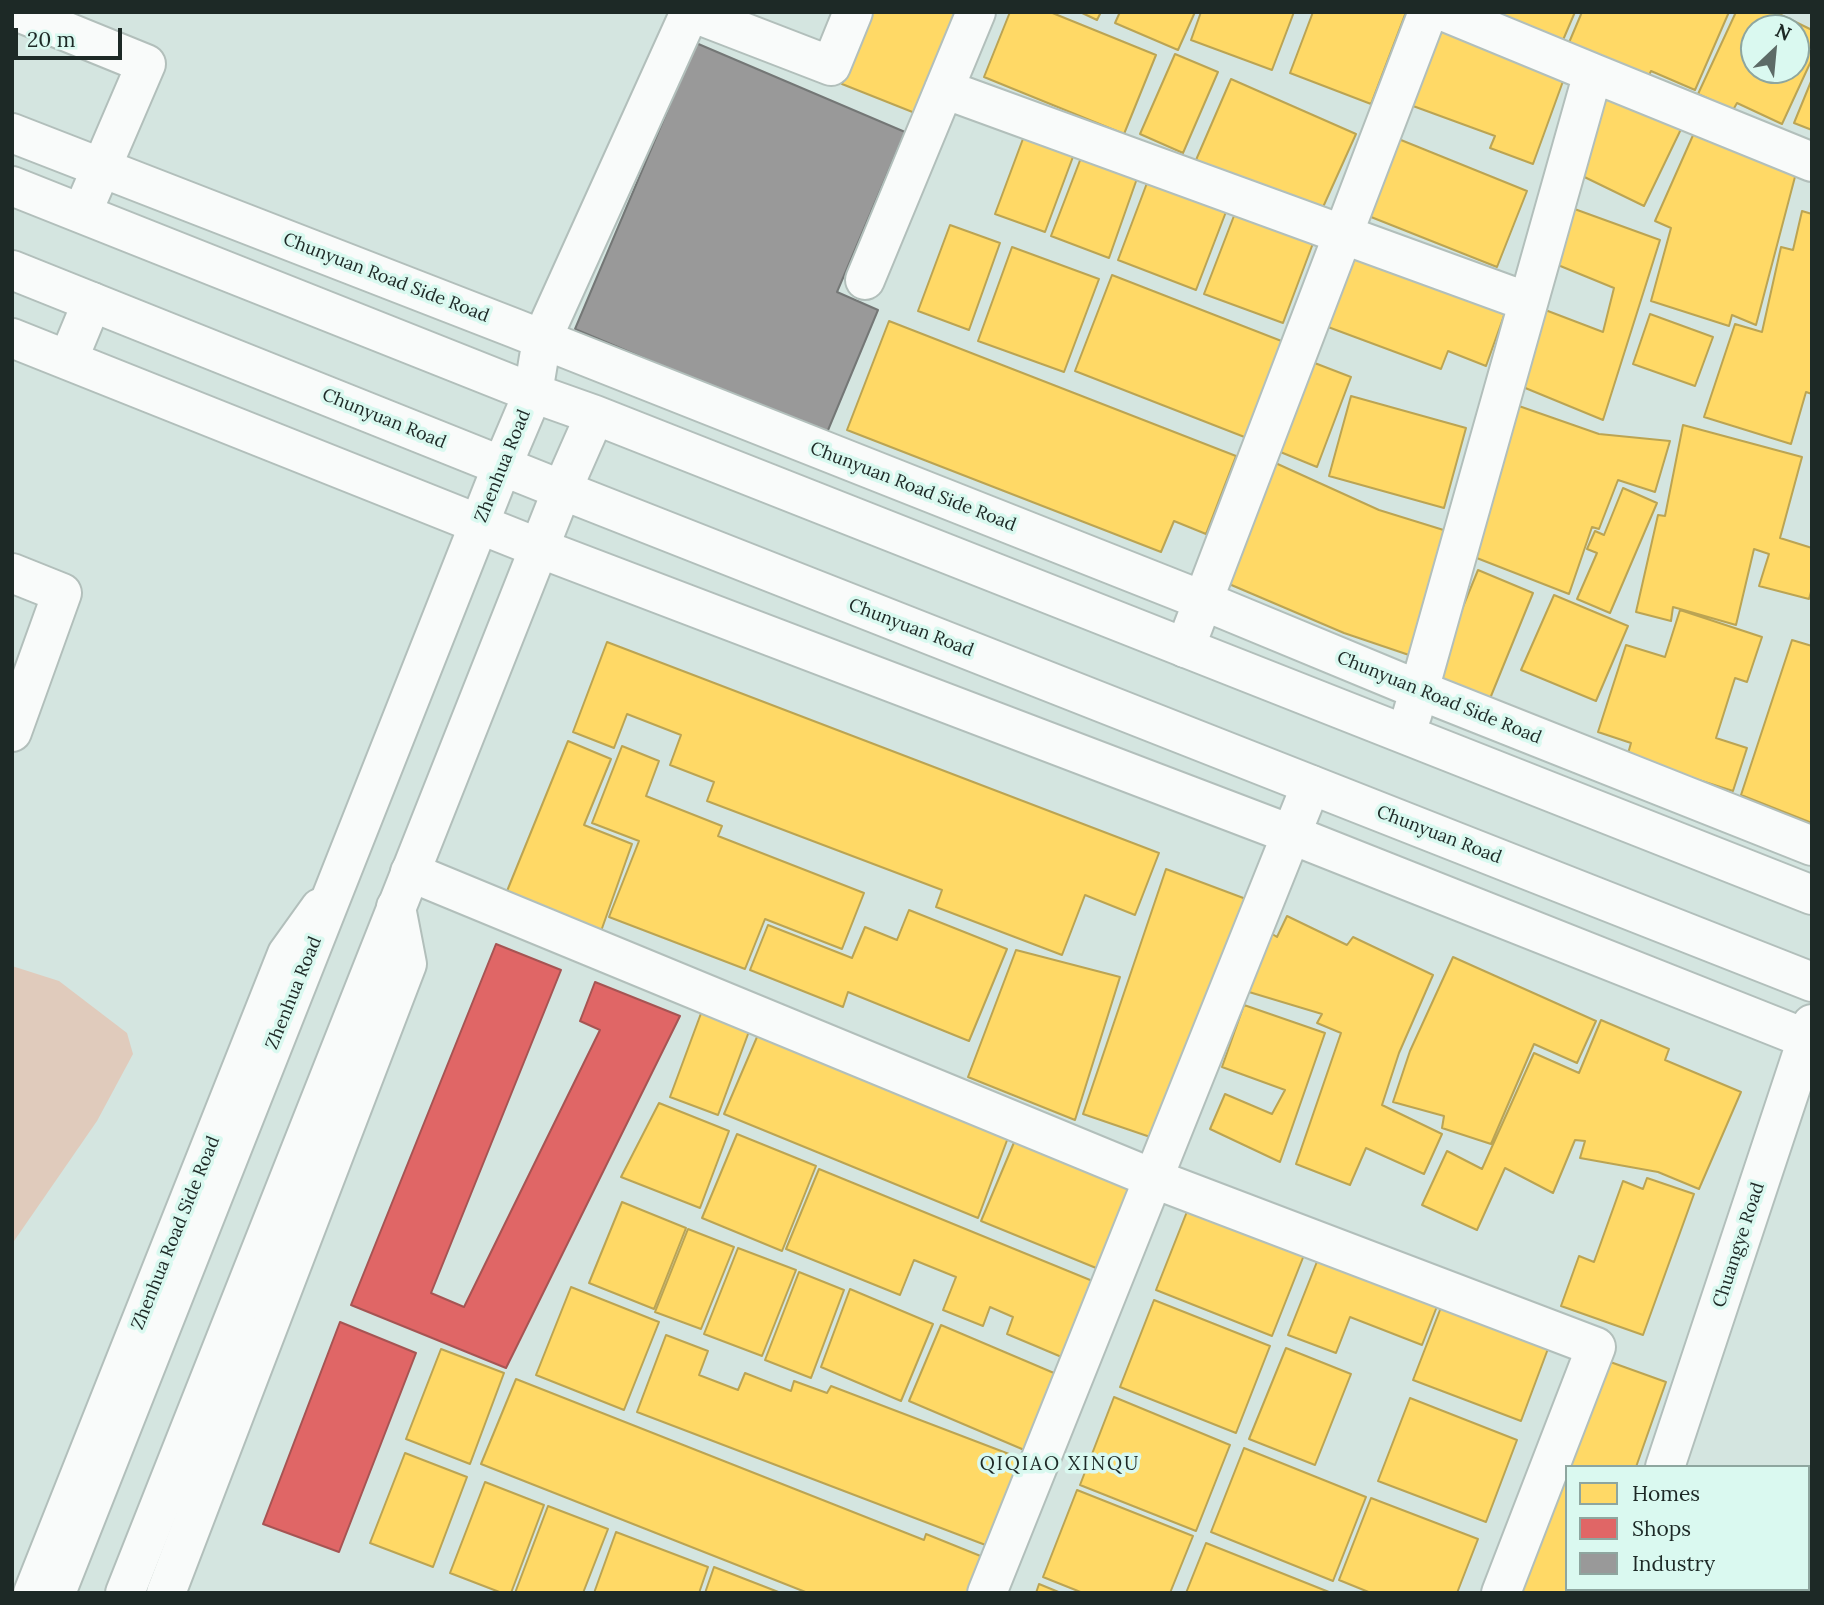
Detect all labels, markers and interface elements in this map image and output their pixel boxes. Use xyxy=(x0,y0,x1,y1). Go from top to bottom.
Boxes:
scale bar xyxy=(18,14,126,58)
north arrow xyxy=(1740,14,1810,84)
text: N xyxy=(1771,18,1795,46)
text: 20 m xyxy=(27,26,76,53)
street label: Chunyuan Road Side Road xyxy=(280,229,492,327)
street label: Chunyuan Road xyxy=(319,384,449,454)
street label: Zhenhua Road xyxy=(471,406,535,526)
street label: Chunyuan Road Side Road xyxy=(807,438,1019,536)
street label: Chunyuan Road xyxy=(846,594,976,662)
street label: Chunyuan Road Side Road xyxy=(1334,647,1544,749)
street label: Chunyuan Road xyxy=(1374,801,1504,869)
street label: Zhenhua Road xyxy=(262,933,326,1053)
street label: Zhenhua Road Side Road xyxy=(127,1133,225,1333)
street label: Chuangye Road xyxy=(1709,1180,1769,1310)
district label: QIQIAO XINQU xyxy=(981,1454,1139,1476)
legend xyxy=(1565,1465,1810,1591)
text: Homes xyxy=(1632,1480,1700,1507)
text: Shops xyxy=(1632,1515,1691,1542)
text: Industry xyxy=(1632,1550,1715,1577)

